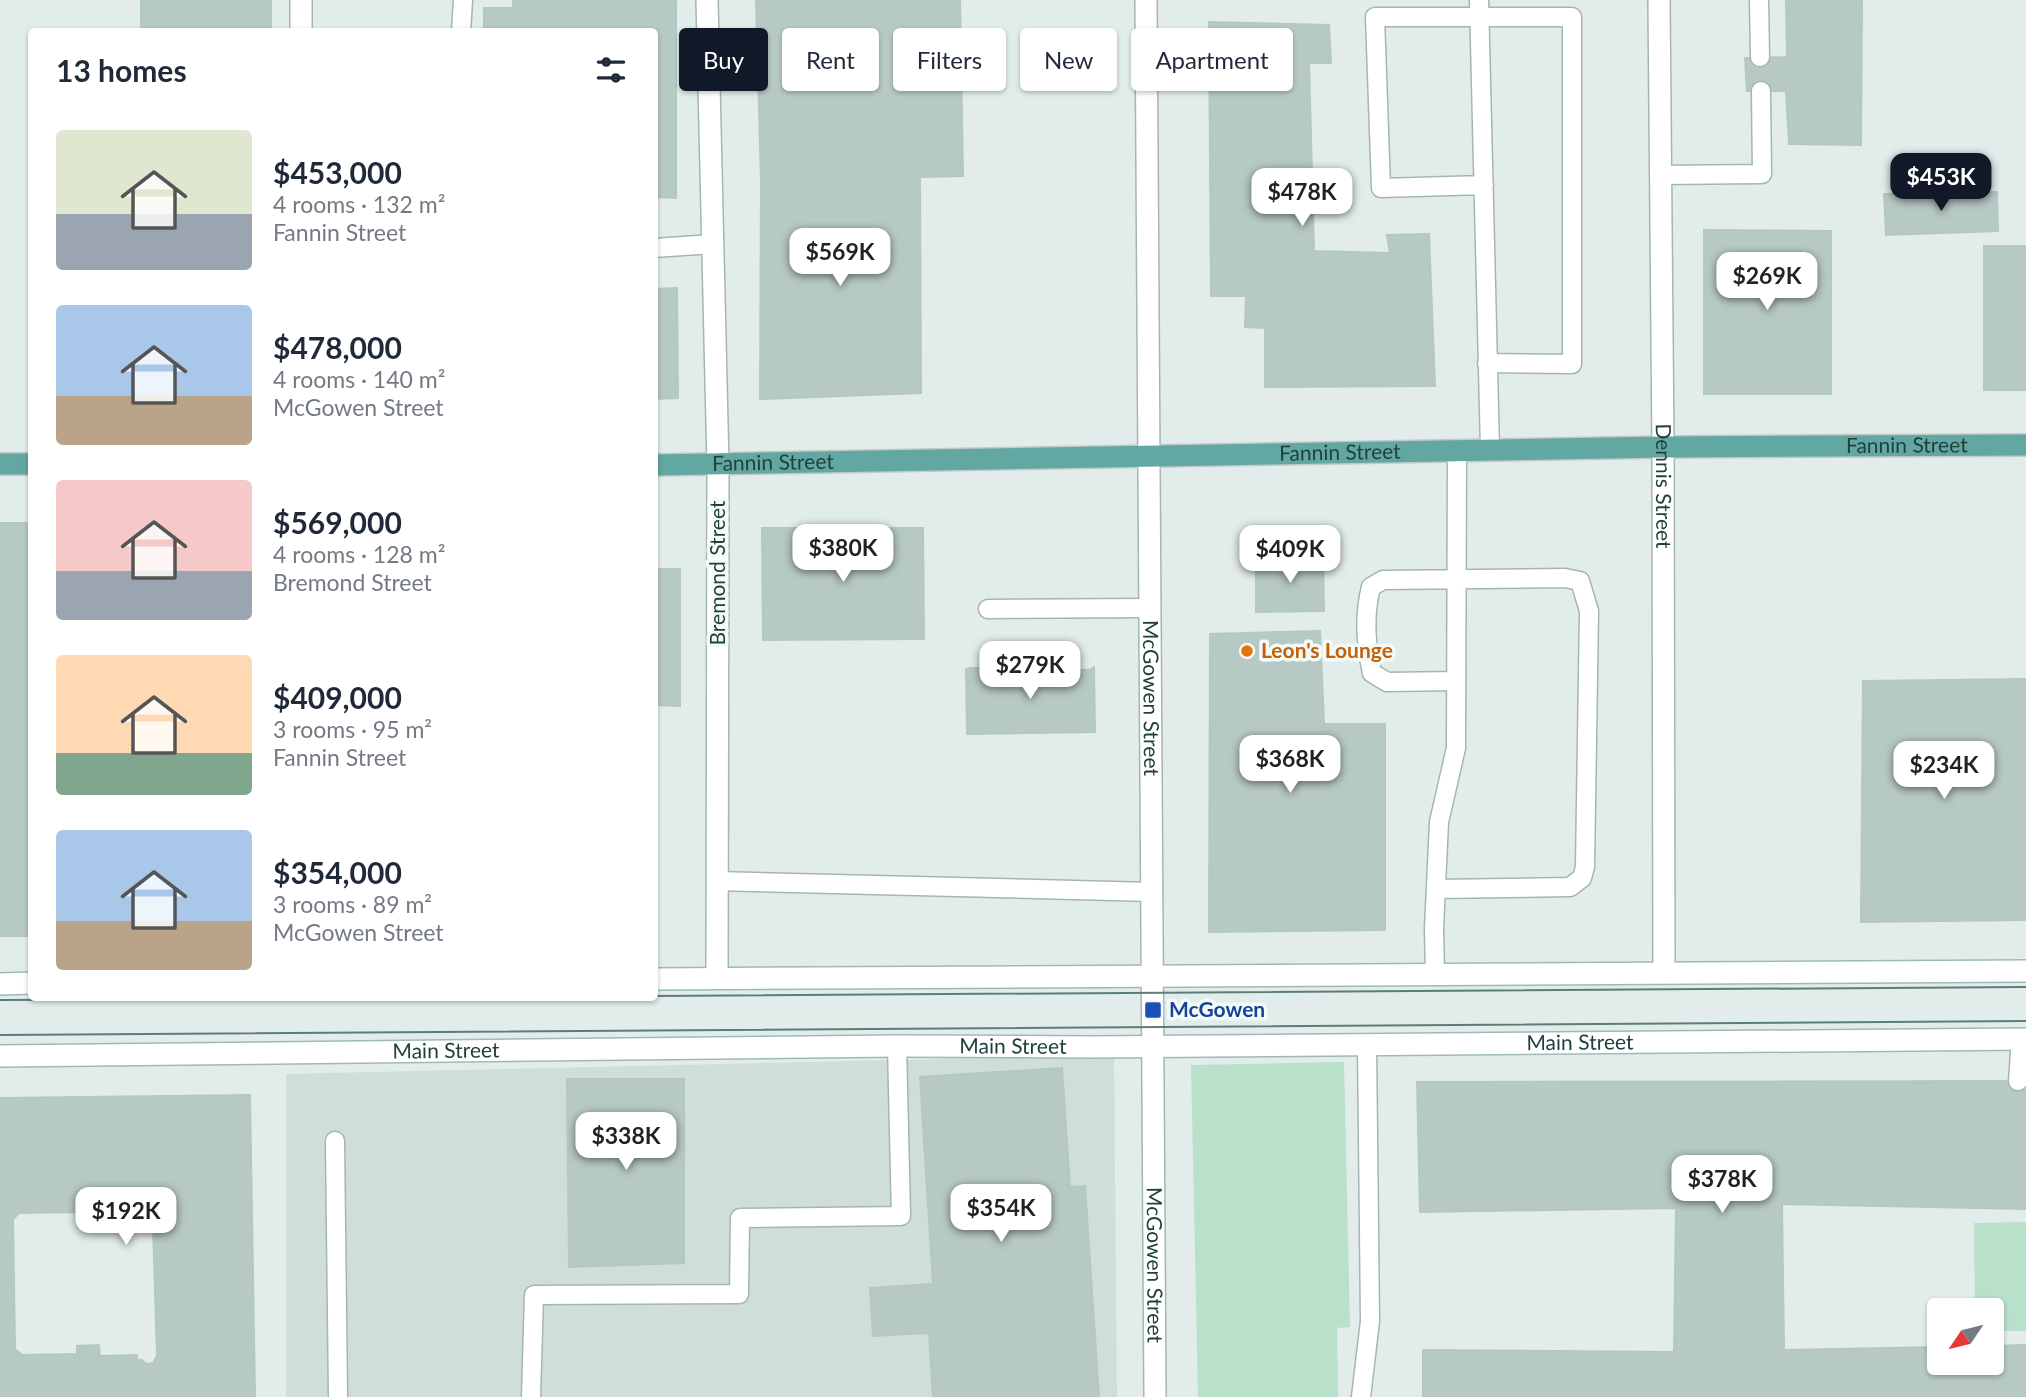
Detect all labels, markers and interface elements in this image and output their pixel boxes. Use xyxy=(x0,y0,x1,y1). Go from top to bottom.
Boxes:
chip: Buy xyxy=(679,28,768,91)
chip: Rent xyxy=(782,28,879,91)
chip: Filters xyxy=(893,28,1006,91)
chip: New xyxy=(1020,28,1117,91)
chip: Apartment xyxy=(1131,28,1293,91)
icon: filters xyxy=(592,51,630,89)
text: 13 homes xyxy=(56,52,187,88)
text: $453,000 xyxy=(273,154,402,190)
pin: $453K xyxy=(1892,154,1990,213)
icon: home xyxy=(112,158,196,242)
text: $453K xyxy=(1906,162,1976,190)
pin: $478K xyxy=(1253,168,1351,228)
text: $478K xyxy=(1267,177,1337,205)
text: 4 rooms · 132 m² xyxy=(273,190,445,218)
text: Fannin Street xyxy=(273,218,406,246)
pin: $569K xyxy=(791,229,889,288)
text: $569K xyxy=(805,237,875,265)
pin: $269K xyxy=(1718,252,1816,312)
text: $269K xyxy=(1732,261,1802,289)
text: $478,000 xyxy=(273,329,402,365)
icon: home xyxy=(112,333,196,417)
text: 4 rooms · 140 m² xyxy=(273,365,445,393)
text: McGowen Street xyxy=(273,393,444,421)
street label: Dennis Street xyxy=(1652,423,1677,549)
street label: Fannin Street xyxy=(1846,431,1968,457)
street label: Fannin Street xyxy=(1279,438,1401,465)
street label: Fannin Street xyxy=(712,448,835,475)
street label: Bremond Street xyxy=(704,500,729,645)
text: $569,000 xyxy=(273,504,402,540)
icon: home xyxy=(112,508,196,592)
pin: $380K xyxy=(794,524,892,584)
pin: $409K xyxy=(1241,526,1339,585)
text: $380K xyxy=(808,533,878,561)
text: $409K xyxy=(1255,534,1325,562)
text: 4 rooms · 128 m² xyxy=(273,540,445,568)
text: Bremond Street xyxy=(273,568,432,596)
street label: McGowen Street xyxy=(1139,620,1165,776)
place label: Leon's Lounge xyxy=(1261,637,1393,662)
pin: $279K xyxy=(981,642,1079,701)
marker: Leon's Lounge xyxy=(1239,643,1255,659)
text: $279K xyxy=(995,650,1065,678)
text: $409,000 xyxy=(273,679,402,715)
icon: home xyxy=(112,683,196,767)
text: 3 rooms · 95 m² xyxy=(273,715,432,743)
pin: $368K xyxy=(1241,736,1339,795)
pin: $234K xyxy=(1895,742,1993,801)
text: Fannin Street xyxy=(273,743,406,771)
text: $368K xyxy=(1255,744,1325,772)
text: $234K xyxy=(1909,750,1979,778)
text: $354,000 xyxy=(273,854,402,890)
icon: home xyxy=(112,858,196,942)
text: 3 rooms · 89 m² xyxy=(273,890,432,918)
text: McGowen Street xyxy=(273,918,444,946)
place label: McGowen xyxy=(1169,996,1265,1021)
marker: McGowen xyxy=(1143,1000,1163,1020)
street label: Main Street xyxy=(1526,1028,1634,1054)
street label: Main Street xyxy=(959,1032,1067,1058)
street label: Main Street xyxy=(392,1036,500,1063)
pin: $338K xyxy=(577,1112,675,1172)
text: $338K xyxy=(591,1121,661,1149)
pin: $378K xyxy=(1673,1156,1771,1215)
text: $378K xyxy=(1687,1164,1757,1192)
pin: $354K xyxy=(952,1184,1050,1244)
street label: McGowen Street xyxy=(1143,1187,1169,1343)
pin: $192K xyxy=(77,1188,175,1247)
text: $354K xyxy=(966,1193,1036,1221)
text: $192K xyxy=(91,1196,161,1224)
north arrow xyxy=(1927,1298,2004,1376)
map controls xyxy=(1927,1298,2004,1375)

